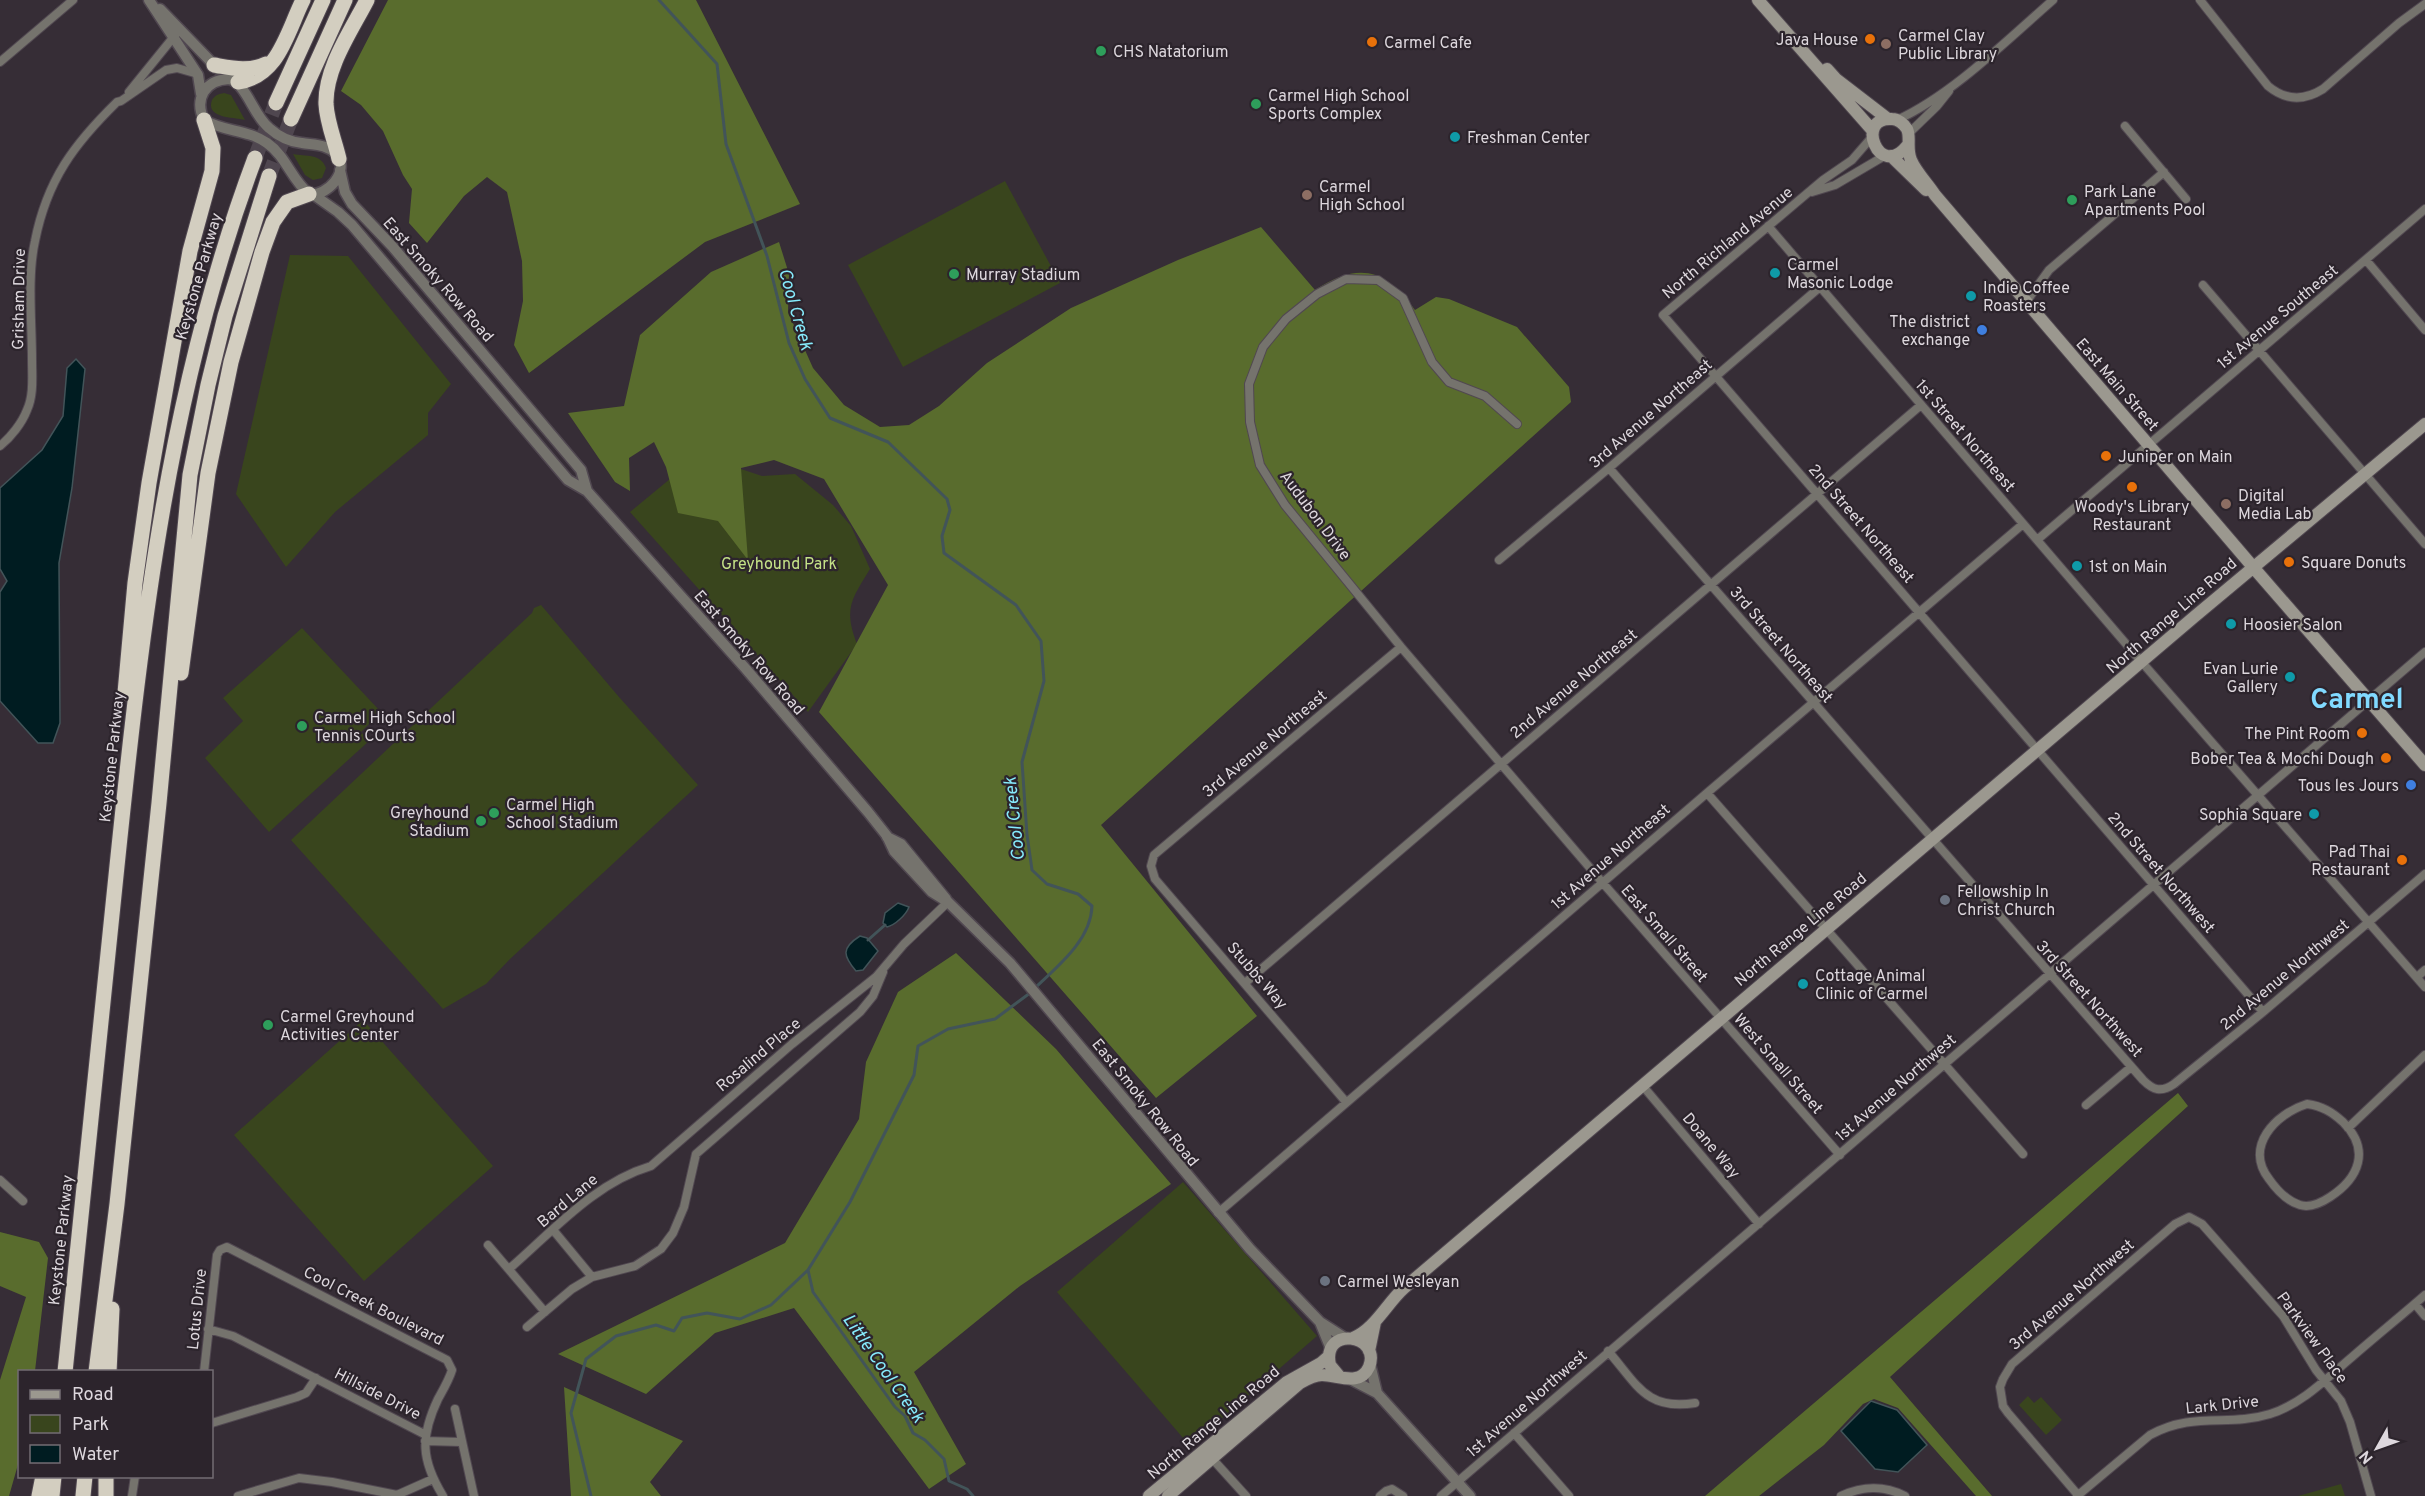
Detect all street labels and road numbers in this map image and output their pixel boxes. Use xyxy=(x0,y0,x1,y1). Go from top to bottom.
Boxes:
street label: North Richland Avenue xyxy=(1659,183,1798,304)
street label: Keystone Parkway xyxy=(172,211,228,342)
street label: East Smoky Row Road xyxy=(378,214,497,347)
street label: Grisham Drive xyxy=(9,248,31,350)
street label: 1st Avenue Southeast xyxy=(2214,261,2343,374)
street label: East Main Street xyxy=(2071,335,2162,436)
street label: 3rd Avenue Northeast xyxy=(1586,356,1717,474)
street label: 1st Street Northeast xyxy=(1910,376,2019,497)
street label: 2nd Street Northeast xyxy=(1803,461,1918,588)
street label: Audubon Drive xyxy=(1274,468,1354,565)
street label: North Range Line Road xyxy=(2103,554,2242,679)
street label: 3rd Street Northeast xyxy=(1724,583,1837,708)
street label: East Smoky Row Road xyxy=(689,587,808,720)
street label: 2nd Avenue Northeast xyxy=(1506,625,1642,744)
street label: 3rd Avenue Northeast xyxy=(1199,686,1332,803)
street label: Keystone Parkway xyxy=(96,691,130,823)
street label: 1st Avenue Northeast xyxy=(1548,800,1675,915)
street label: 2nd Street Northwest xyxy=(2102,809,2219,938)
street label: North Range Line Road xyxy=(1731,869,1871,992)
street label: East Small Street xyxy=(1616,881,1711,987)
street label: 2nd Avenue Northwest xyxy=(2217,916,2354,1036)
street label: 3rd Street Northwest xyxy=(2031,937,2146,1062)
street label: Stubbs Way xyxy=(1222,939,1291,1014)
street label: West Small Street xyxy=(1728,1010,1827,1119)
street label: Rosalind Place xyxy=(713,1014,806,1097)
street label: 1st Avenue Northwest xyxy=(1832,1031,1961,1147)
street label: East Smoky Row Road xyxy=(1087,1035,1202,1171)
street label: Doane Way xyxy=(1677,1109,1744,1183)
street label: Bard Lane xyxy=(534,1170,603,1233)
street label: Keystone Parkway xyxy=(45,1174,79,1306)
street label: 3rd Avenue Northwest xyxy=(2006,1236,2139,1355)
street label: Cool Creek Boulevard xyxy=(300,1263,447,1351)
street label: Lotus Drive xyxy=(184,1268,212,1351)
street label: Parkview Place xyxy=(2271,1288,2351,1388)
street label: 1st Avenue Northwest xyxy=(1463,1347,1592,1463)
street label: North Range Line Road xyxy=(1144,1362,1284,1485)
street label: Hillside Drive xyxy=(330,1364,424,1425)
street label: Lark Drive xyxy=(2184,1392,2260,1420)

